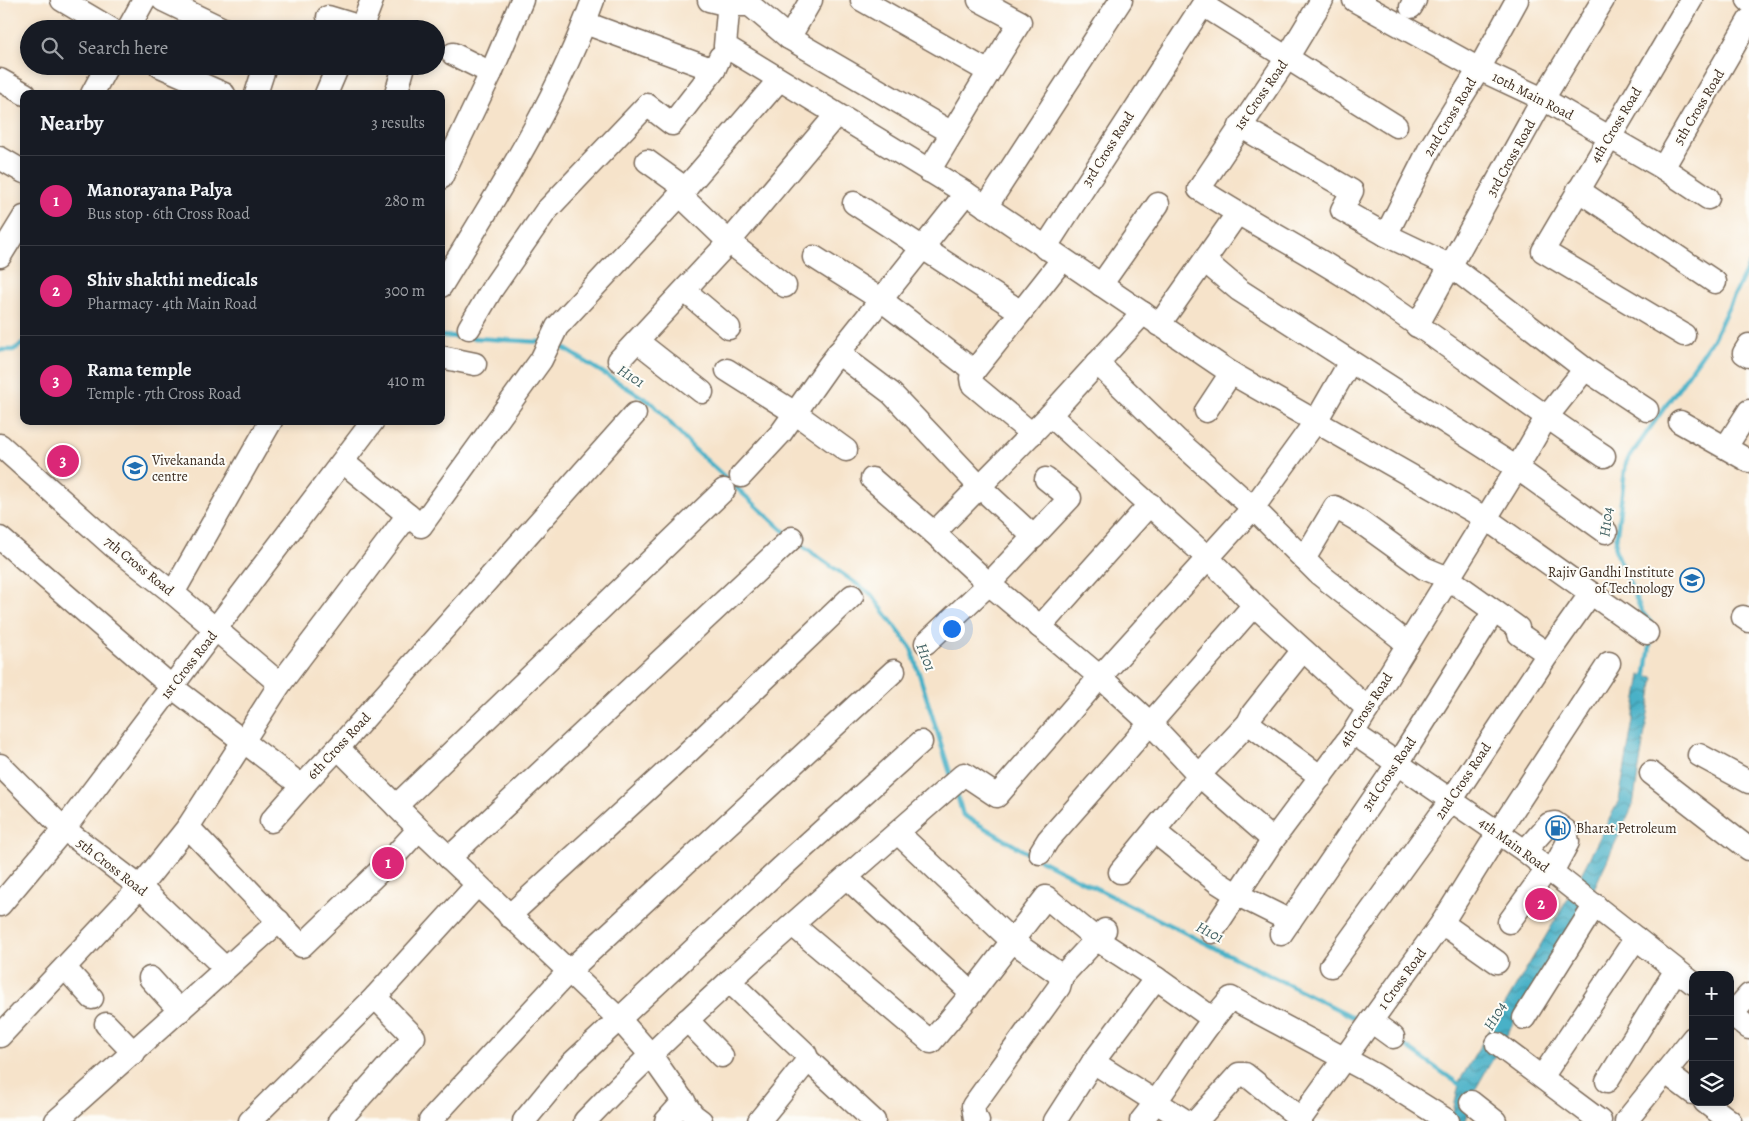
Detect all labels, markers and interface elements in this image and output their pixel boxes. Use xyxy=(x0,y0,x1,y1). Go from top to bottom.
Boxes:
search box xyxy=(20,20,445,75)
icon: search xyxy=(38,34,66,62)
text: Search here xyxy=(78,35,168,61)
street label: 1st Cross Road xyxy=(1230,56,1292,134)
street label: 5th Cross Road xyxy=(1669,65,1729,148)
street label: 10th Main Road xyxy=(1489,67,1577,125)
street label: 2nd Cross Road xyxy=(1419,74,1481,160)
street label: 4th Cross Road xyxy=(1586,83,1646,166)
street label: 3rd Cross Road xyxy=(1077,107,1139,190)
text: Nearby xyxy=(40,109,103,137)
text: 3 results xyxy=(371,112,425,134)
street label: 3rd Cross Road xyxy=(1482,116,1540,200)
text: Manorayana Palya xyxy=(87,177,232,203)
text: 1 xyxy=(53,190,59,212)
text: 280 m xyxy=(385,190,425,212)
text: Bus stop · 6th Cross Road xyxy=(87,203,250,225)
text: Shiv shakthi medicals xyxy=(87,267,258,293)
text: 2 xyxy=(52,280,60,302)
text: 300 m xyxy=(385,280,425,302)
text: Pharmacy · 4th Main Road xyxy=(87,293,257,315)
text: Rama temple xyxy=(87,357,192,383)
water label: H101 xyxy=(614,360,648,392)
text: 3 xyxy=(53,370,59,392)
text: 410 m xyxy=(387,370,425,392)
text: Temple · 7th Cross Road xyxy=(87,383,241,405)
pin: 3 xyxy=(47,442,79,480)
place label: Vivekananda centre xyxy=(151,451,226,486)
school or university icon: Vivekananda centre xyxy=(122,455,148,481)
water label: H104 xyxy=(1594,506,1618,538)
street label: 7th Cross Road xyxy=(100,532,178,600)
place label: Rajiv Gandhi Institute of Technology xyxy=(1548,563,1675,598)
school or university icon: Rajiv Gandhi Institute of Technology xyxy=(1679,567,1705,593)
your location xyxy=(939,616,965,642)
street label: 1st Cross Road xyxy=(156,627,222,703)
water label: H101 xyxy=(912,640,940,674)
street label: 4th Cross Road xyxy=(1335,669,1397,751)
street label: 6th Cross Road xyxy=(303,708,375,784)
street label: 3rd Cross Road xyxy=(1357,733,1421,815)
street label: 2nd Cross Road xyxy=(1430,739,1496,823)
street label: 4th Main Road xyxy=(1475,813,1554,877)
fuel station icon: Bharat Petroleum xyxy=(1545,815,1571,841)
place label: Bharat Petroleum xyxy=(1576,819,1677,838)
street label: 5th Cross Road xyxy=(73,833,152,901)
pin: 1 xyxy=(372,844,404,882)
pin: 2 xyxy=(1525,885,1557,923)
water label: H101 xyxy=(1193,917,1227,947)
street label: 1 Cross Road xyxy=(1373,944,1431,1013)
map controls xyxy=(1689,971,1734,1106)
button: + xyxy=(1689,971,1734,1016)
water label: H104 xyxy=(1479,998,1511,1034)
button: − xyxy=(1689,1016,1734,1061)
button: layers xyxy=(1689,1061,1734,1106)

